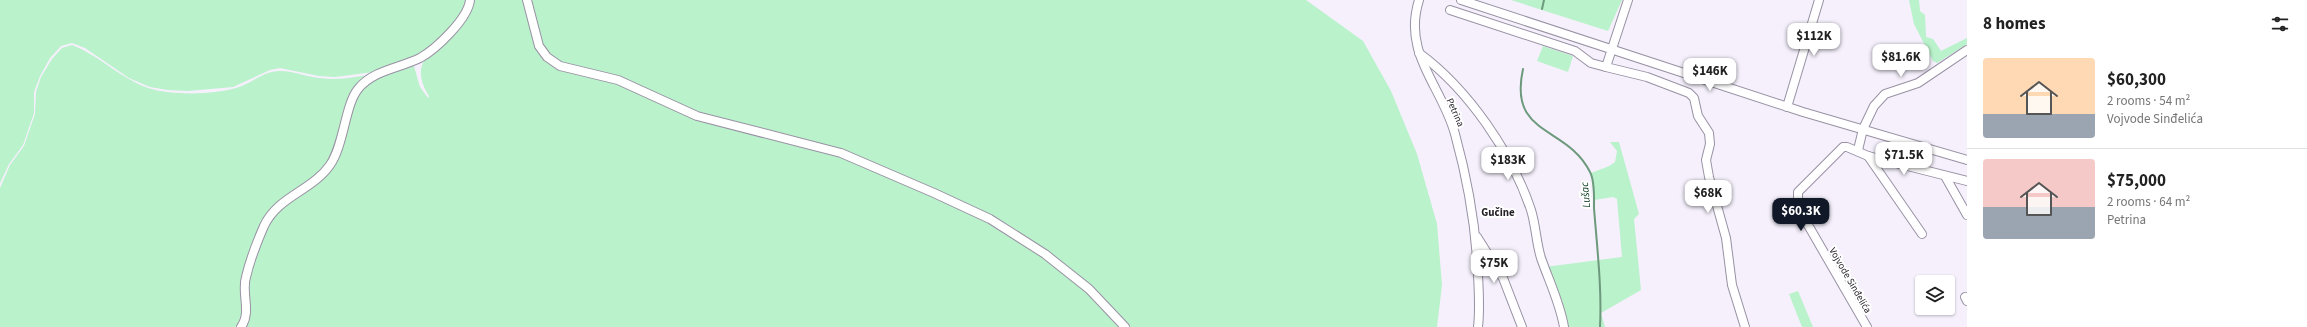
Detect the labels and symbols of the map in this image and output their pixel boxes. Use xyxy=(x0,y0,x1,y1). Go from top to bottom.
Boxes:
pin: $112K xyxy=(1786,23,1842,57)
pin: $81.6K xyxy=(1868,44,1934,78)
pin: $146K xyxy=(1682,58,1738,92)
street label: Petrina xyxy=(1443,96,1468,129)
pin: $71.5K xyxy=(1871,142,1937,176)
pin: $183K xyxy=(1480,147,1536,181)
pin: $68K xyxy=(1684,180,1732,214)
water label: Lušac xyxy=(1577,181,1594,208)
pin: $60.3K xyxy=(1768,198,1834,232)
district label: Gučine xyxy=(1481,205,1515,220)
street label: Vojvode Sinđelića xyxy=(1826,245,1875,316)
pin: $75K xyxy=(1470,250,1518,284)

